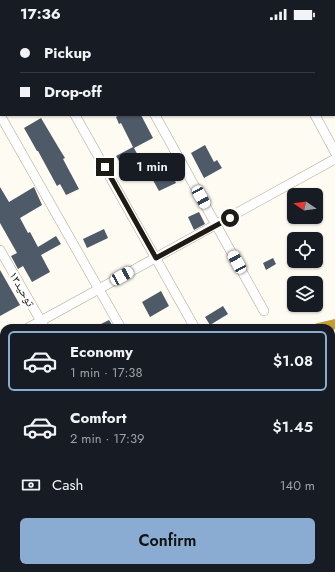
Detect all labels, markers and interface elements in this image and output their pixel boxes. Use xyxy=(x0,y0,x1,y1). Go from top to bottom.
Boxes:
text: 17:36 xyxy=(20,3,61,25)
text: Pickup xyxy=(44,42,91,64)
text: Drop-off xyxy=(44,81,102,103)
callout: 1 min xyxy=(119,153,185,181)
text: 1 min xyxy=(136,157,168,176)
route end xyxy=(96,158,114,176)
car xyxy=(190,184,212,210)
north arrow xyxy=(287,188,323,224)
map controls xyxy=(287,188,323,312)
route start xyxy=(221,209,239,227)
button: locate xyxy=(287,232,323,268)
car xyxy=(226,249,248,275)
car xyxy=(109,265,135,287)
street label: توحید۱۳ xyxy=(5,268,40,310)
button: layers xyxy=(287,276,323,312)
text: Economy xyxy=(70,341,133,363)
icon: car xyxy=(22,343,58,379)
text: $1.08 xyxy=(273,350,313,372)
text: 1 min · 17:38 xyxy=(70,363,143,382)
text: Comfort xyxy=(70,407,127,429)
icon: car xyxy=(22,409,58,445)
text: $1.45 xyxy=(273,416,313,438)
text: 2 min · 17:39 xyxy=(70,429,145,448)
icon: cash xyxy=(20,474,42,496)
text: Cash xyxy=(52,474,83,496)
text: 140 m xyxy=(280,476,315,495)
button: Confirm xyxy=(20,518,315,564)

